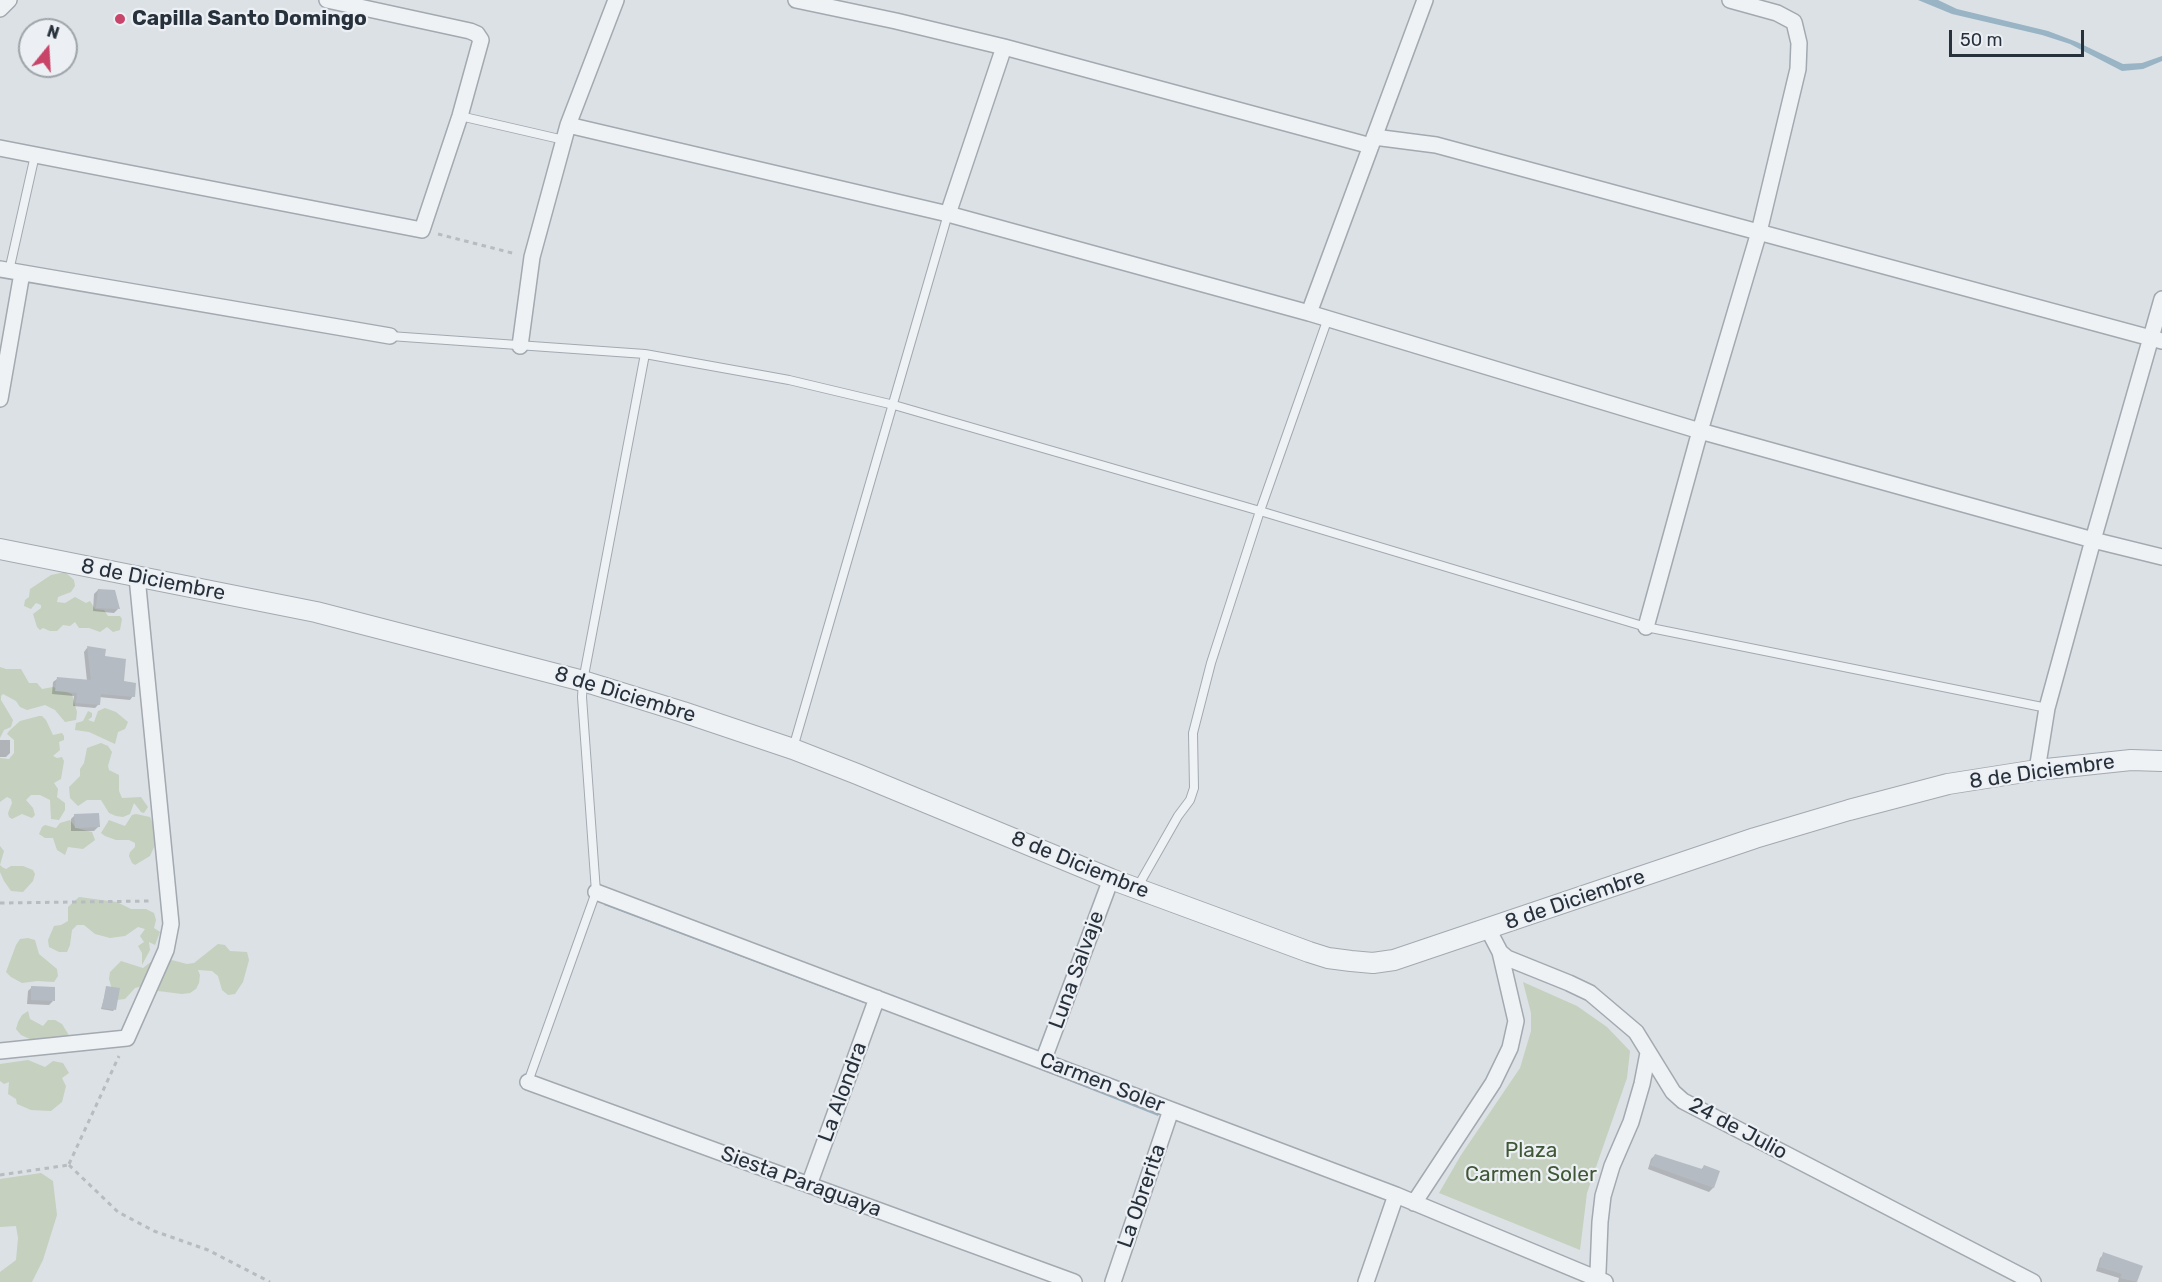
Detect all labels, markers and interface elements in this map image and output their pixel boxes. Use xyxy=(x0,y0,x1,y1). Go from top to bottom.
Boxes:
place label: Capilla Santo Domingo xyxy=(132,6,367,32)
marker: Capilla Santo Domingo xyxy=(113,12,127,26)
north arrow xyxy=(18,18,78,78)
scale bar xyxy=(1952,18,2087,56)
text: N xyxy=(45,21,62,43)
text: 50 m xyxy=(1960,29,2003,51)
street label: 8 de Diciembre xyxy=(79,554,227,606)
street label: 8 de Diciembre xyxy=(551,662,699,728)
street label: 8 de Diciembre xyxy=(1968,749,2116,795)
street label: 8 de Diciembre xyxy=(1007,826,1153,904)
street label: 8 de Diciembre xyxy=(1502,864,1648,936)
street label: Luna Salvaje xyxy=(1044,908,1110,1032)
street label: La Alondra xyxy=(813,1039,873,1145)
street label: Carmen Soler xyxy=(1036,1048,1168,1118)
street label: 24 de Julio xyxy=(1684,1093,1792,1165)
park label: Plaza Carmen Soler xyxy=(1465,1138,1597,1188)
street label: Siesta Paraguaya xyxy=(717,1141,885,1223)
street label: La Obrerita xyxy=(1113,1141,1171,1251)

